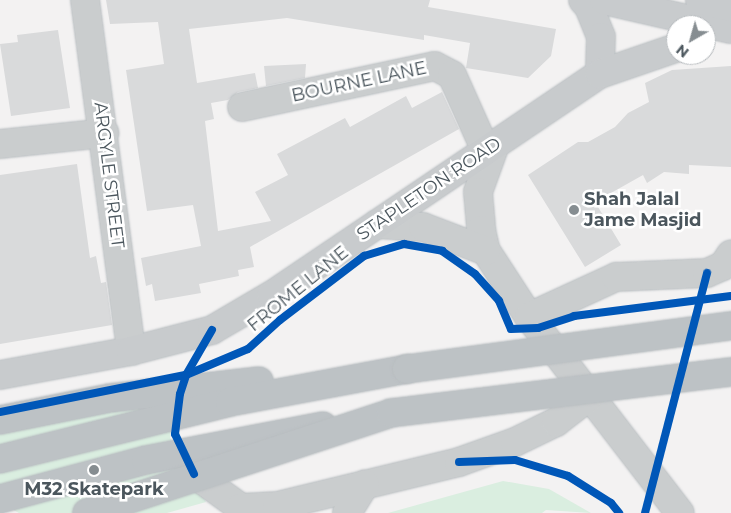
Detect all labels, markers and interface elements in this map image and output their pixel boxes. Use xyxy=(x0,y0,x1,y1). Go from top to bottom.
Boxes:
north arrow xyxy=(666,15,716,65)
text: N xyxy=(672,40,692,62)
street label: BOURNE LANE xyxy=(289,57,429,107)
street label: ARGYLE STREET xyxy=(89,101,129,249)
street label: STAPLETON ROAD xyxy=(353,133,505,245)
place label: Shah Jalal Jame Masjid xyxy=(584,189,702,232)
marker: Shah Jalal Jame Masjid xyxy=(568,204,580,216)
street label: FROME LANE xyxy=(243,242,353,336)
marker: M32 Skatepark xyxy=(88,464,100,476)
place label: M32 Skatepark xyxy=(24,478,164,500)

